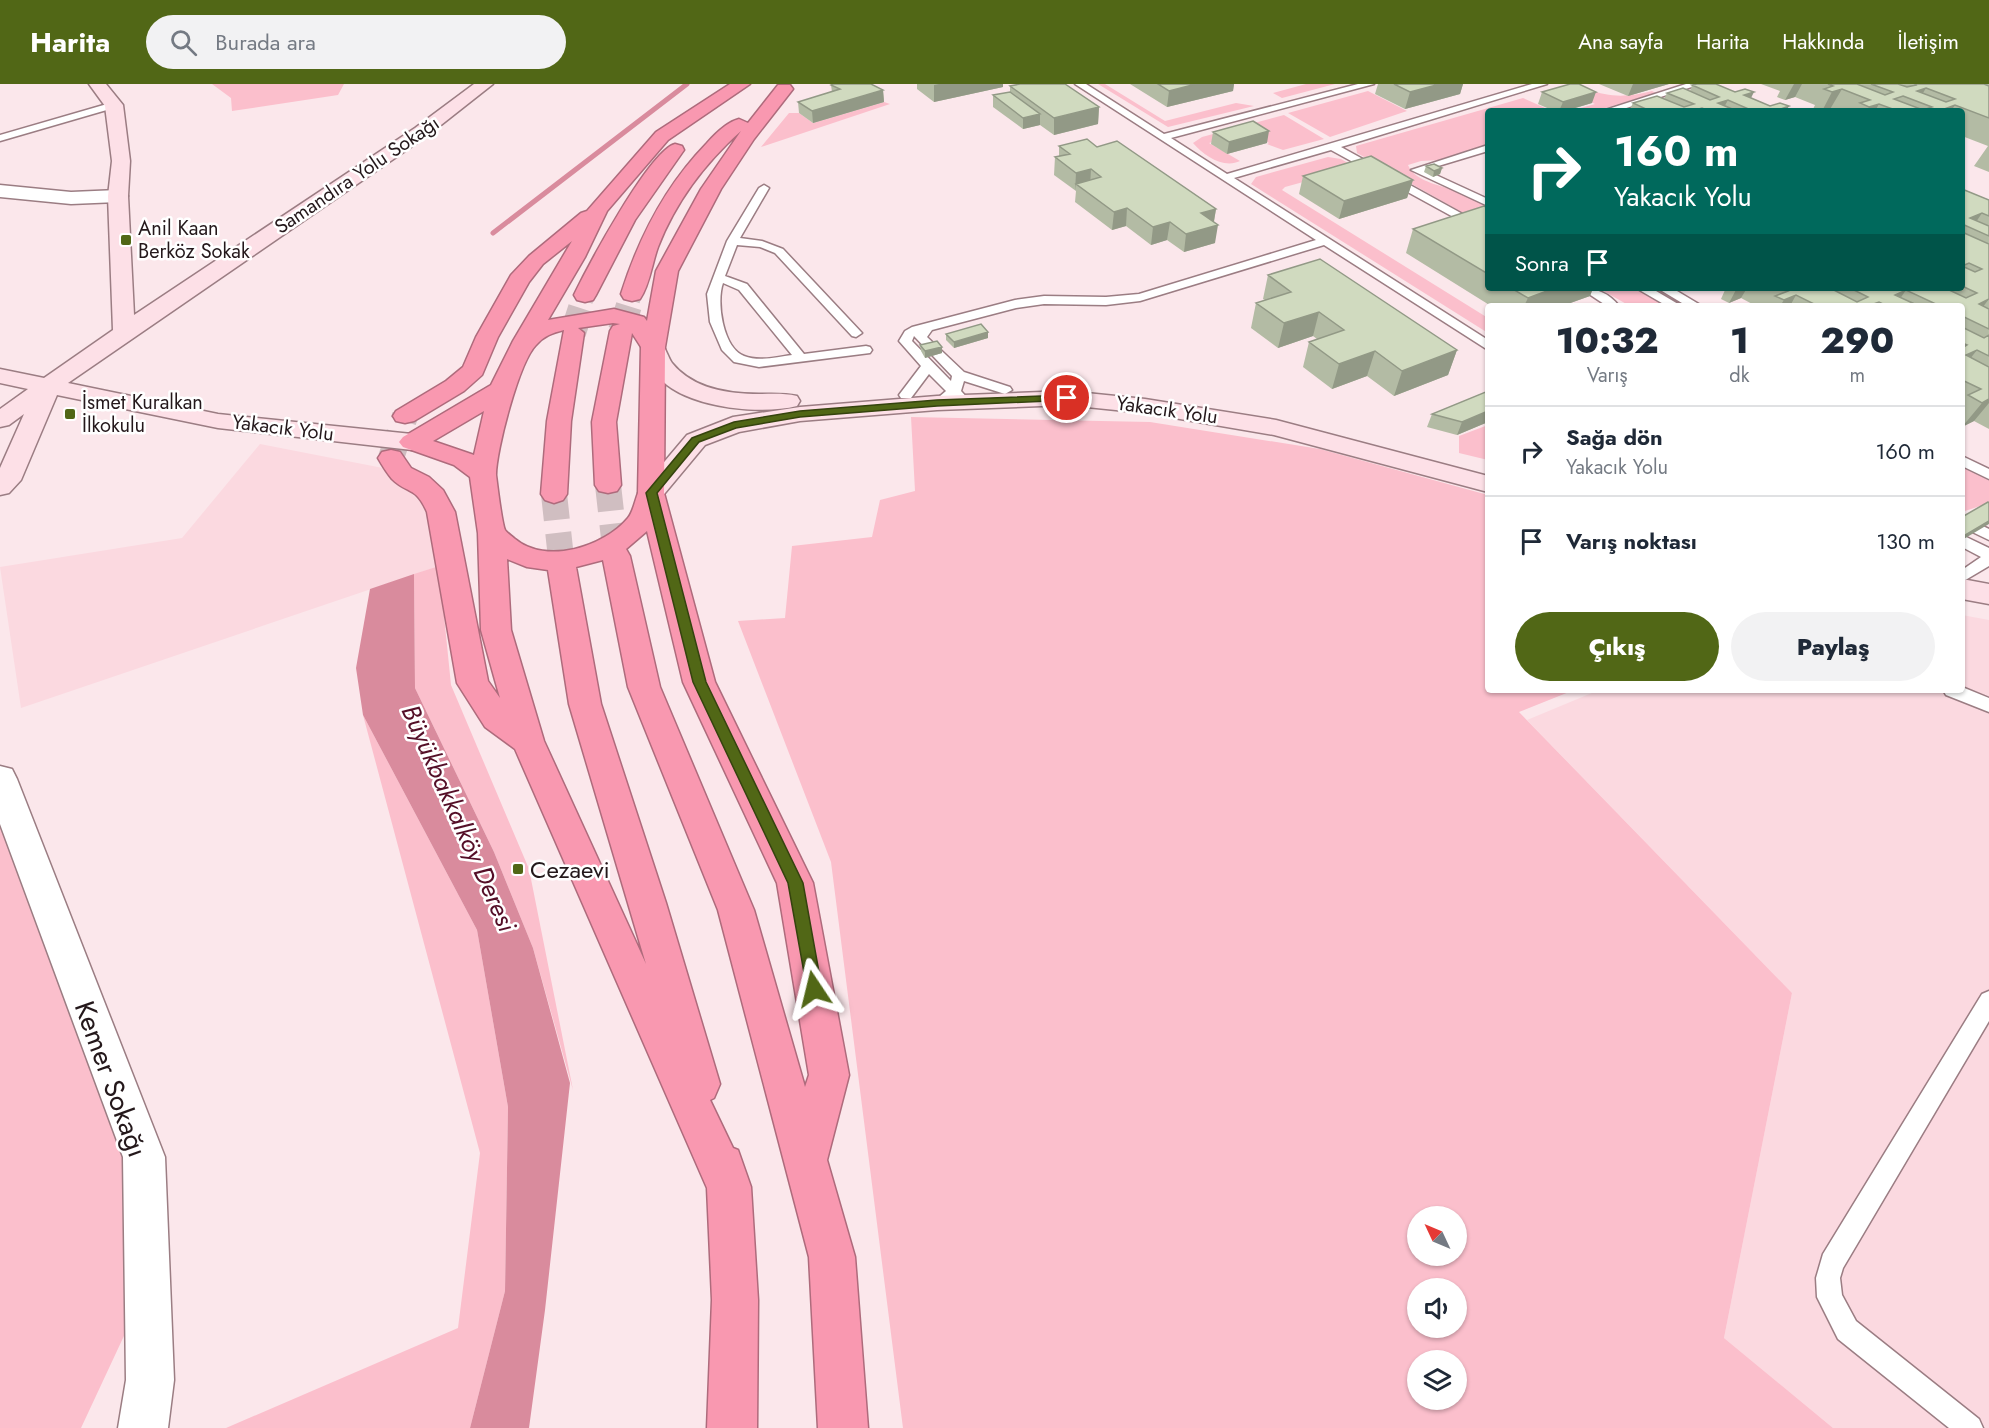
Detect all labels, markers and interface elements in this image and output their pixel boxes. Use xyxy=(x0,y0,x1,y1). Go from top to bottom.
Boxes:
search box xyxy=(146,15,566,69)
text: Harita xyxy=(30,22,110,63)
icon: search xyxy=(167,26,200,59)
text: Burada ara xyxy=(215,26,316,58)
text: Ana sayfa xyxy=(1578,27,1663,57)
text: Harita xyxy=(1696,27,1749,57)
text: Hakkında xyxy=(1782,27,1864,57)
text: İletişim xyxy=(1897,27,1959,57)
street label: Samandıra Yolu Sokağı xyxy=(269,109,445,241)
text: 160 m xyxy=(1614,121,1738,182)
icon: right xyxy=(1515,132,1593,210)
text: Yakacık Yolu xyxy=(1614,177,1752,216)
place label: Anil Kaan Berköz Sokak xyxy=(138,214,250,266)
marker: Anil Kaan Berköz Sokak xyxy=(119,233,133,247)
icon: arrive xyxy=(1581,246,1614,279)
text: Sonra xyxy=(1515,247,1569,279)
text: 10:32 xyxy=(1556,314,1659,366)
text: 1 xyxy=(1730,314,1749,366)
text: 290 xyxy=(1820,314,1894,366)
text: Varış xyxy=(1587,361,1628,390)
text: dk xyxy=(1729,361,1750,390)
text: m xyxy=(1849,361,1865,390)
pin xyxy=(1041,372,1092,423)
icon: arrive xyxy=(1050,381,1083,414)
place label: İsmet Kuralkan İlkokulu xyxy=(82,388,203,440)
street label: Yakacık Yolu xyxy=(1114,389,1220,431)
marker: İsmet Kuralkan İlkokulu xyxy=(63,407,77,421)
street label: Yakacık Yolu xyxy=(231,407,335,449)
text: Sağa dön xyxy=(1566,421,1663,453)
icon: right xyxy=(1515,435,1548,468)
text: 160 m xyxy=(1875,435,1935,467)
text: Yakacık Yolu xyxy=(1566,453,1668,482)
icon: arrive xyxy=(1515,525,1548,558)
text: Varış noktası xyxy=(1566,525,1697,557)
text: 130 m xyxy=(1876,525,1935,557)
button: Çıkış xyxy=(1515,612,1719,681)
button: Paylaş xyxy=(1731,612,1935,681)
water label: Büyükbakkalköy Deresi xyxy=(392,698,526,938)
place label: Cezaevi xyxy=(530,852,610,887)
marker: Cezaevi xyxy=(511,862,525,876)
position arrow xyxy=(782,957,846,1021)
street label: Kemer Sokağı xyxy=(64,995,158,1163)
north arrow xyxy=(1407,1206,1467,1266)
map controls xyxy=(1407,1206,1467,1410)
button: sound xyxy=(1407,1278,1467,1338)
button: layers xyxy=(1407,1350,1467,1410)

